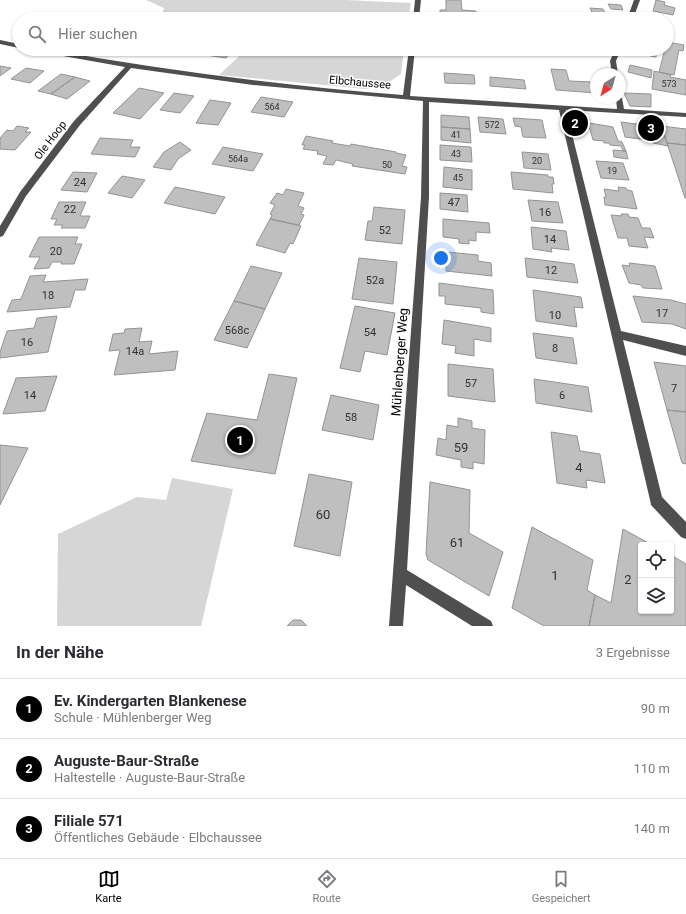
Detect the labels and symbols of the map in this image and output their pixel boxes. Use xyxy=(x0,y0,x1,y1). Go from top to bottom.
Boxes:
north arrow xyxy=(590,68,626,104)
street label: Elbchaussee xyxy=(329,73,392,92)
house number: 573 xyxy=(661,79,677,89)
house number: 564 xyxy=(264,102,280,112)
pin: 2 xyxy=(562,108,588,138)
pin: 3 xyxy=(638,113,664,143)
street label: Ole Hoop xyxy=(32,118,69,162)
house number: 572 xyxy=(484,120,500,130)
house number: 41 xyxy=(451,130,461,140)
house number: 43 xyxy=(451,149,461,159)
house number: 564a xyxy=(228,154,248,164)
house number: 20 xyxy=(532,156,542,166)
house number: 50 xyxy=(382,160,392,170)
house number: 19 xyxy=(607,166,617,176)
house number: 45 xyxy=(453,173,463,183)
house number: 24 xyxy=(74,176,86,189)
house number: 47 xyxy=(448,196,460,209)
house number: 22 xyxy=(64,203,76,216)
house number: 16 xyxy=(539,206,551,219)
house number: 52 xyxy=(379,224,391,237)
house number: 14 xyxy=(544,233,556,246)
house number: 20 xyxy=(50,245,62,258)
your location xyxy=(431,248,451,268)
house number: 12 xyxy=(545,264,557,277)
house number: 52a xyxy=(366,274,384,287)
house number: 18 xyxy=(42,289,54,302)
street label: Mühlenberger Weg xyxy=(388,307,411,417)
house number: 17 xyxy=(656,307,668,320)
house number: 10 xyxy=(549,309,561,322)
house number: 568c xyxy=(225,324,249,337)
house number: 54 xyxy=(364,326,376,339)
house number: 16 xyxy=(21,336,33,349)
house number: 8 xyxy=(552,342,558,355)
house number: 14a xyxy=(126,345,144,358)
house number: 57 xyxy=(465,377,477,390)
house number: 7 xyxy=(671,382,677,395)
house number: 14 xyxy=(24,389,36,402)
house number: 6 xyxy=(559,389,565,402)
house number: 58 xyxy=(345,411,357,424)
pin: 1 xyxy=(227,425,253,455)
house number: 59 xyxy=(454,440,468,455)
house number: 4 xyxy=(575,460,583,475)
house number: 60 xyxy=(316,507,330,522)
house number: 61 xyxy=(450,535,464,550)
house number: 1 xyxy=(551,568,559,583)
house number: 2 xyxy=(624,572,632,587)

